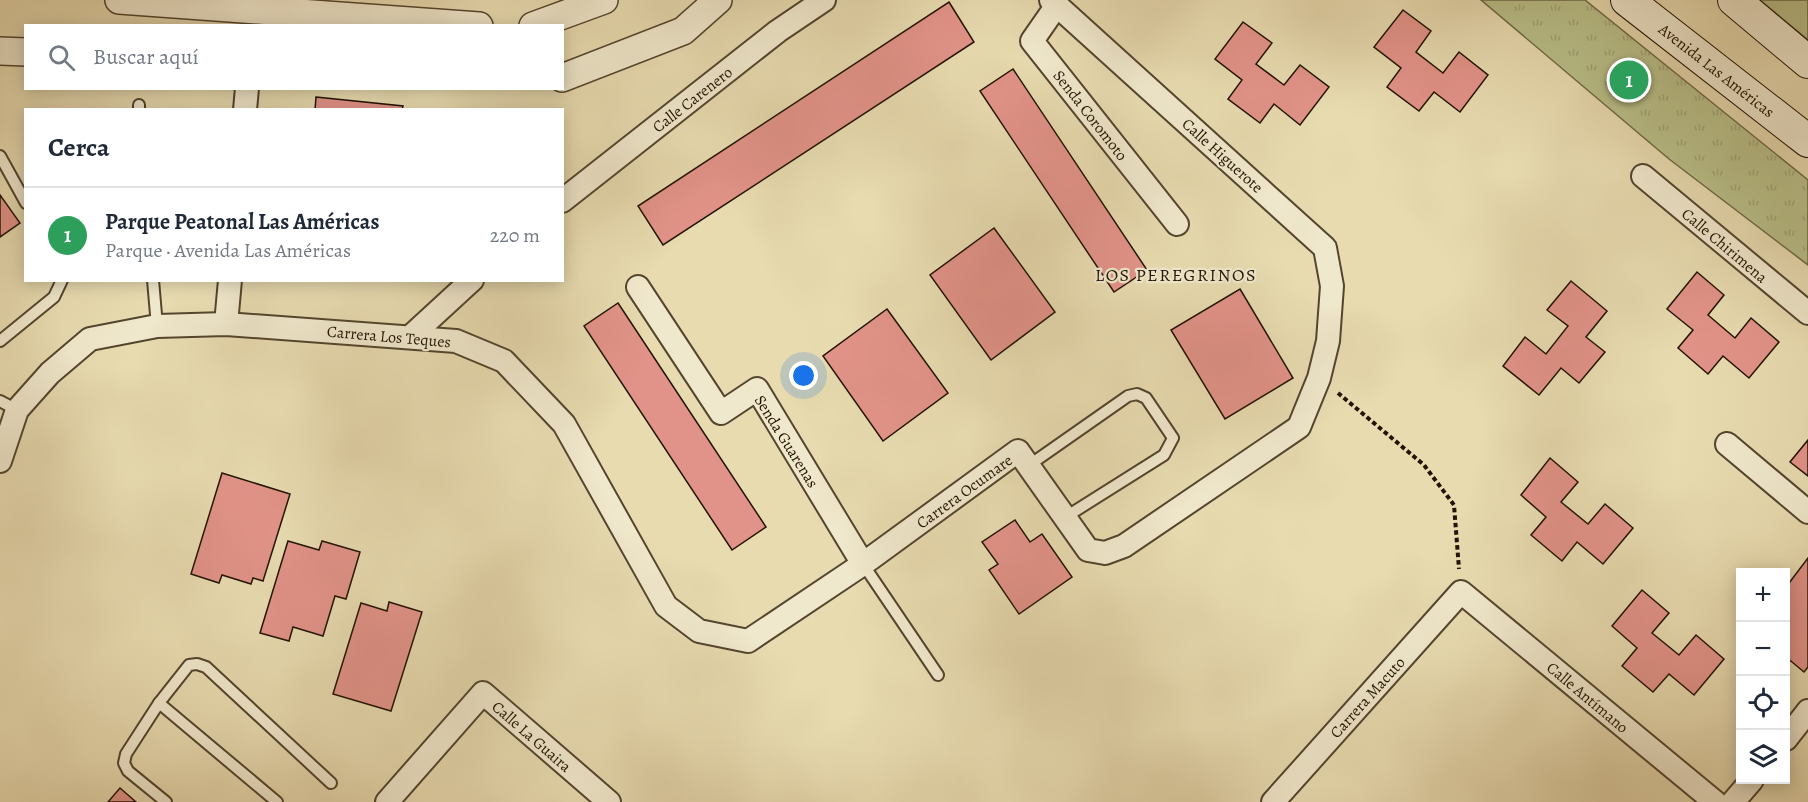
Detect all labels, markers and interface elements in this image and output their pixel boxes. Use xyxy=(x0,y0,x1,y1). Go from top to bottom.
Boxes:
street label: Avenida Las Américas xyxy=(1653,18,1779,123)
search box xyxy=(24,24,564,90)
icon: search xyxy=(45,41,78,74)
text: Buscar aquí xyxy=(93,42,199,72)
pin: 1 xyxy=(1610,58,1648,103)
street label: Calle Carenero xyxy=(648,62,737,138)
street label: Senda Coromoto xyxy=(1048,66,1133,166)
street label: Calle Higuerote xyxy=(1177,113,1268,198)
text: Cerca xyxy=(48,130,110,165)
street label: Calle Chirimena xyxy=(1677,203,1772,289)
text: Parque Peatonal Las Américas xyxy=(105,207,379,237)
text: 1 xyxy=(64,222,71,249)
text: 220 m xyxy=(490,222,540,249)
text: Parque · Avenida Las Américas xyxy=(105,237,351,264)
district label: LOS PEREGRINOS xyxy=(1095,263,1257,287)
street label: Carrera Los Teques xyxy=(326,321,452,353)
your location xyxy=(789,361,818,390)
street label: Senda Guarenas xyxy=(749,391,823,492)
street label: Carrera Ocumare xyxy=(912,449,1017,534)
map controls xyxy=(1736,568,1790,784)
button: + xyxy=(1736,568,1790,622)
button: − xyxy=(1736,622,1790,676)
street label: Carrera Macuto xyxy=(1325,652,1410,743)
street label: Calle Antímano xyxy=(1542,657,1633,739)
button: locate xyxy=(1736,676,1790,730)
street label: Calle La Guaira xyxy=(487,696,576,778)
button: layers xyxy=(1736,730,1790,784)

